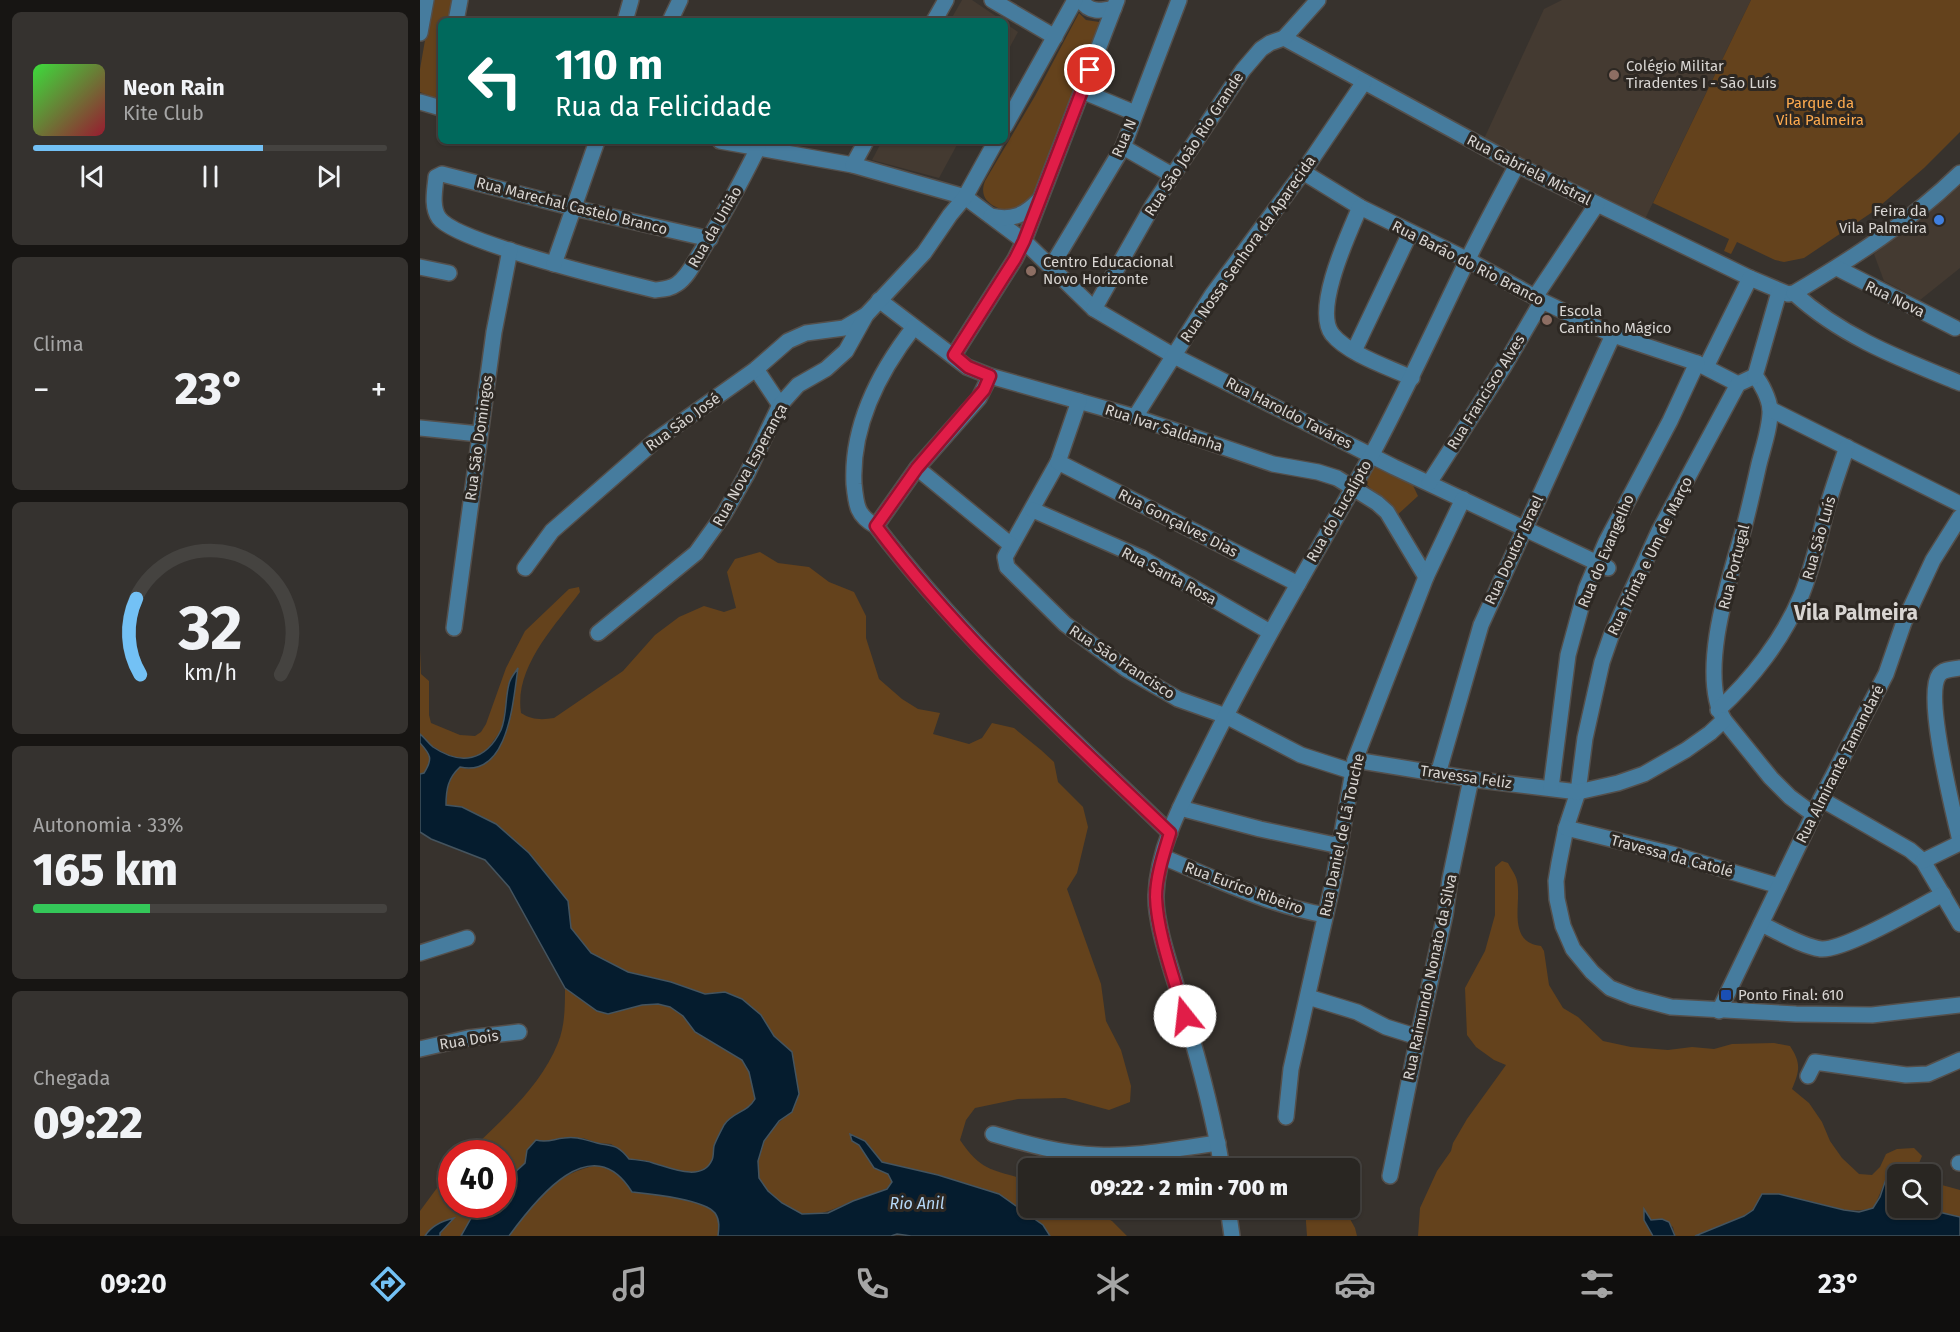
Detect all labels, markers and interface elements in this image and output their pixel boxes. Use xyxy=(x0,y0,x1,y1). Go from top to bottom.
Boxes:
text: 110 m xyxy=(555,40,663,90)
icon: left xyxy=(456,42,534,120)
pin xyxy=(1064,44,1115,95)
icon: arrive xyxy=(1073,53,1106,86)
place label: Colégio Militar Tiradentes I - São Luís xyxy=(1626,57,1776,92)
marker: Colégio Militar Tiradentes I - São Luís xyxy=(1607,68,1621,82)
street label: Rua São João Rio Grande xyxy=(1141,69,1247,219)
text: Neon Rain xyxy=(123,74,225,101)
text: Rua da Felicidade xyxy=(555,91,772,123)
park label: Parque da Vila Palmeira xyxy=(1776,94,1864,129)
text: Kite Club xyxy=(123,101,204,125)
street label: Rua N xyxy=(1108,116,1140,160)
street label: Rua Gabriela Mistral xyxy=(1464,131,1595,209)
street label: Rua Nossa Senhora da Aparecida xyxy=(1177,152,1319,346)
icon: previous xyxy=(76,160,109,193)
icon: pause xyxy=(194,160,227,193)
icon: next xyxy=(312,160,345,193)
street label: Rua Marechal Castelo Branco xyxy=(475,174,669,238)
street label: Rua da União xyxy=(684,183,746,271)
place label: Feira da Vila Palmeira xyxy=(1839,202,1927,237)
marker: Feira da Vila Palmeira xyxy=(1932,213,1946,227)
street label: Rua Barão do Rio Branco xyxy=(1389,217,1547,309)
place label: Centro Educacional Novo Horizonte xyxy=(1043,253,1174,288)
marker: Centro Educacional Novo Horizonte xyxy=(1024,264,1038,278)
street label: Rua Nova xyxy=(1862,277,1928,321)
place label: Escola Cantinho Mágico xyxy=(1559,302,1672,337)
marker: Escola Cantinho Mágico xyxy=(1540,313,1554,327)
street label: Rua Francisco Alves xyxy=(1443,331,1529,453)
text: Clima xyxy=(33,332,84,356)
text: 23° xyxy=(175,362,245,416)
text: − xyxy=(33,370,50,410)
text: + xyxy=(371,370,387,410)
street label: Rua Haroldo Taváres xyxy=(1223,373,1355,453)
street label: Rua São Domingos xyxy=(461,374,497,502)
street label: Rua São José xyxy=(642,389,724,455)
street label: Rua Nova Esperança xyxy=(709,400,791,530)
street label: Rua Ivar Saldanha xyxy=(1103,400,1225,456)
street label: Rua do Eucalípto xyxy=(1303,457,1375,565)
street label: Rua Trinta e Um de Março xyxy=(1604,474,1696,638)
street label: Rua Gonçalves Dias xyxy=(1115,485,1241,561)
street label: Rua Doutor Israel xyxy=(1481,492,1547,607)
street label: Rua do Evangelho xyxy=(1574,492,1638,610)
street label: Rua São Luís xyxy=(1798,494,1840,582)
street label: Rua Portugal xyxy=(1715,522,1753,611)
street label: Rua Santa Rosa xyxy=(1118,543,1220,609)
text: 32 xyxy=(177,591,242,666)
district label: Vila Palmeira xyxy=(1793,600,1918,626)
street label: Rua São Francisco xyxy=(1066,621,1178,703)
text: km/h xyxy=(183,660,237,686)
street label: Rua Almirante Tamandaré xyxy=(1792,682,1888,846)
street label: Rua Daniel de Lã Touche xyxy=(1316,752,1368,918)
street label: Travessa Feliz xyxy=(1419,762,1513,792)
text: Autonomia · 33% xyxy=(33,813,184,837)
street label: Travessa da Catolé xyxy=(1609,831,1735,881)
text: 165 km xyxy=(33,843,178,897)
street label: Rua Euríco Ribeiro xyxy=(1182,858,1306,918)
street label: Rua Raimundo Nonato da Silva xyxy=(1399,872,1461,1082)
position arrow xyxy=(1153,984,1217,1048)
place label: Ponto Final: 610 xyxy=(1738,986,1844,1004)
marker: Ponto Final: 610 xyxy=(1719,988,1733,1002)
street label: Rua Dois xyxy=(438,1026,500,1054)
text: Chegada xyxy=(33,1066,110,1090)
text: 09:22 xyxy=(33,1096,143,1150)
speed limit sign: 40 xyxy=(438,1140,516,1218)
map controls xyxy=(1887,1164,1941,1218)
button: search xyxy=(1887,1164,1941,1218)
text: 09:22 · 2 min · 700 m xyxy=(1090,1174,1288,1201)
water label: Rio Anil xyxy=(890,1194,944,1213)
icon: directions xyxy=(367,1263,409,1305)
icon: music xyxy=(609,1263,651,1305)
icon: phone xyxy=(851,1263,893,1305)
icon: climate xyxy=(1092,1263,1134,1305)
icon: car xyxy=(1334,1263,1376,1305)
icon: filters xyxy=(1576,1263,1618,1305)
text: 09:20 xyxy=(100,1268,167,1300)
text: 23° xyxy=(1818,1268,1860,1300)

